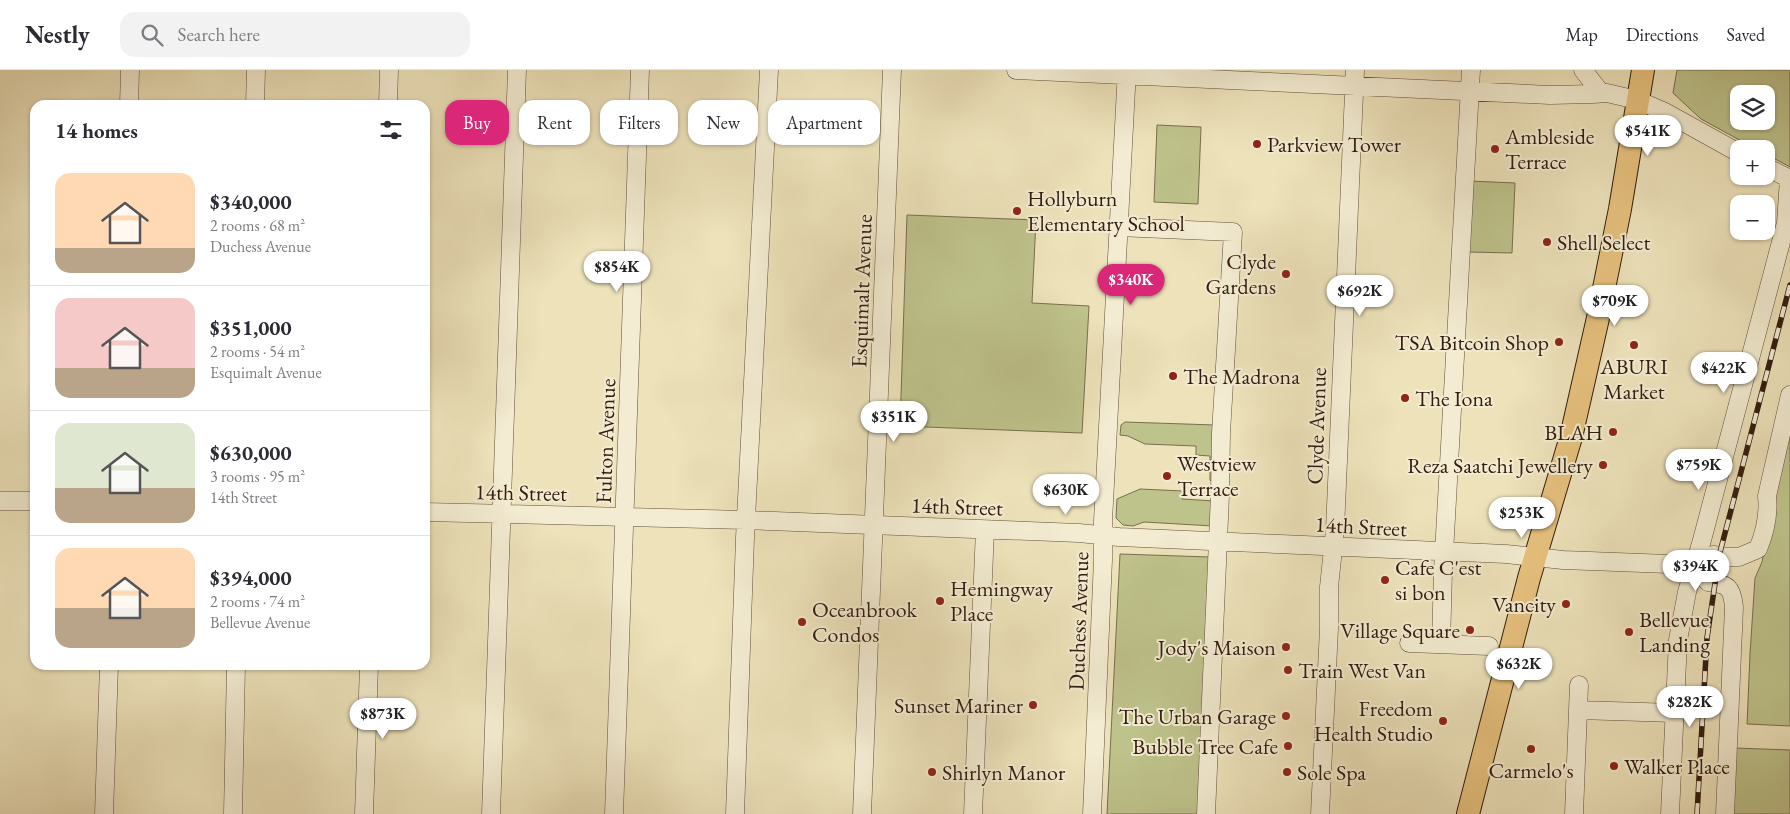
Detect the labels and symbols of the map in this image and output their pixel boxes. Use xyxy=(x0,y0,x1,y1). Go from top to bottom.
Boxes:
pin: $541K xyxy=(1613,114,1683,157)
place label: Ambleside Terrace xyxy=(1504,122,1595,176)
place label: Parkview Tower xyxy=(1267,130,1402,159)
marker: Parkview Tower xyxy=(1251,138,1263,150)
marker: Ambleside Terrace xyxy=(1489,143,1501,155)
place label: Hollyburn Elementary School xyxy=(1027,184,1185,238)
marker: Hollyburn Elementary School xyxy=(1011,205,1023,217)
street label: Esquimalt Avenue xyxy=(844,213,879,368)
place label: Shell Select xyxy=(1557,228,1651,257)
marker: Shell Select xyxy=(1541,236,1553,248)
place label: Clyde Gardens xyxy=(1205,247,1276,301)
pin: $854K xyxy=(582,250,652,293)
pin: $340K xyxy=(1096,264,1166,306)
marker: Clyde Gardens xyxy=(1280,268,1292,280)
pin: $692K xyxy=(1325,274,1395,317)
pin: $709K xyxy=(1580,284,1650,327)
place label: TSA Bitcoin Shop xyxy=(1395,328,1549,357)
marker: TSA Bitcoin Shop xyxy=(1553,336,1565,348)
marker: ABURI Market xyxy=(1628,339,1640,351)
place label: ABURI Market xyxy=(1599,352,1668,406)
pin: $422K xyxy=(1689,352,1759,394)
place label: The Madrona xyxy=(1183,362,1300,391)
street label: Clyde Avenue xyxy=(1300,367,1333,485)
marker: The Madrona xyxy=(1167,370,1179,382)
street label: Fulton Avenue xyxy=(589,378,622,504)
place label: The Iona xyxy=(1415,384,1493,413)
marker: The Iona xyxy=(1399,392,1411,404)
pin: $351K xyxy=(859,400,929,443)
place label: BLAH xyxy=(1544,418,1603,447)
marker: BLAH xyxy=(1607,426,1619,438)
pin: $759K xyxy=(1664,448,1734,491)
place label: Westview Terrace xyxy=(1177,449,1257,503)
place label: Reza Saatchi Jewellery xyxy=(1407,451,1593,480)
marker: Reza Saatchi Jewellery xyxy=(1597,459,1609,471)
marker: Westview Terrace xyxy=(1161,470,1173,482)
pin: $630K xyxy=(1031,474,1101,516)
street label: 14th Street xyxy=(475,477,567,508)
street label: 14th Street xyxy=(910,490,1004,523)
pin: $253K xyxy=(1487,496,1557,539)
street label: 14th Street xyxy=(1314,510,1408,543)
pin: $394K xyxy=(1661,550,1731,592)
street label: Duchess Avenue xyxy=(1062,551,1095,691)
place label: Cafe C'est si bon xyxy=(1395,553,1482,607)
place label: Hemingway Place xyxy=(950,574,1053,628)
marker: Cafe C'est si bon xyxy=(1379,574,1391,586)
place label: Vancity xyxy=(1492,590,1556,619)
place label: Oceanbrook Condos xyxy=(812,595,917,649)
marker: Hemingway Place xyxy=(934,595,946,607)
marker: Vancity xyxy=(1560,598,1572,610)
place label: Bellevue Landing xyxy=(1639,605,1710,659)
marker: Oceanbrook Condos xyxy=(796,616,808,628)
place label: Village Square xyxy=(1340,616,1460,645)
marker: Village Square xyxy=(1464,624,1476,636)
marker: Bellevue Landing xyxy=(1623,626,1635,638)
place label: Jody's Maison xyxy=(1156,633,1276,662)
marker: Jody's Maison xyxy=(1280,641,1292,653)
pin: $632K xyxy=(1484,648,1554,690)
place label: Train West Van xyxy=(1298,656,1426,685)
marker: Train West Van xyxy=(1282,664,1294,676)
pin: $282K xyxy=(1655,686,1725,728)
place label: Sunset Mariner xyxy=(894,691,1024,720)
place label: Freedom Health Studio xyxy=(1314,694,1433,748)
pin: $873K xyxy=(348,698,418,740)
marker: Sunset Mariner xyxy=(1027,699,1039,711)
place label: The Urban Garage xyxy=(1119,702,1276,731)
marker: The Urban Garage xyxy=(1280,710,1292,722)
marker: Freedom Health Studio xyxy=(1437,715,1449,727)
place label: Bubble Tree Cafe xyxy=(1132,732,1278,761)
marker: Bubble Tree Cafe xyxy=(1282,740,1294,752)
marker: Carmelo's xyxy=(1525,743,1537,755)
place label: Walker Place xyxy=(1624,752,1730,781)
place label: Carmelo's xyxy=(1488,756,1574,785)
place label: Shirlyn Manor xyxy=(942,758,1066,787)
place label: Sole Spa xyxy=(1297,758,1366,787)
marker: Walker Place xyxy=(1608,760,1620,772)
marker: Shirlyn Manor xyxy=(926,766,938,778)
marker: Sole Spa xyxy=(1281,766,1293,778)

